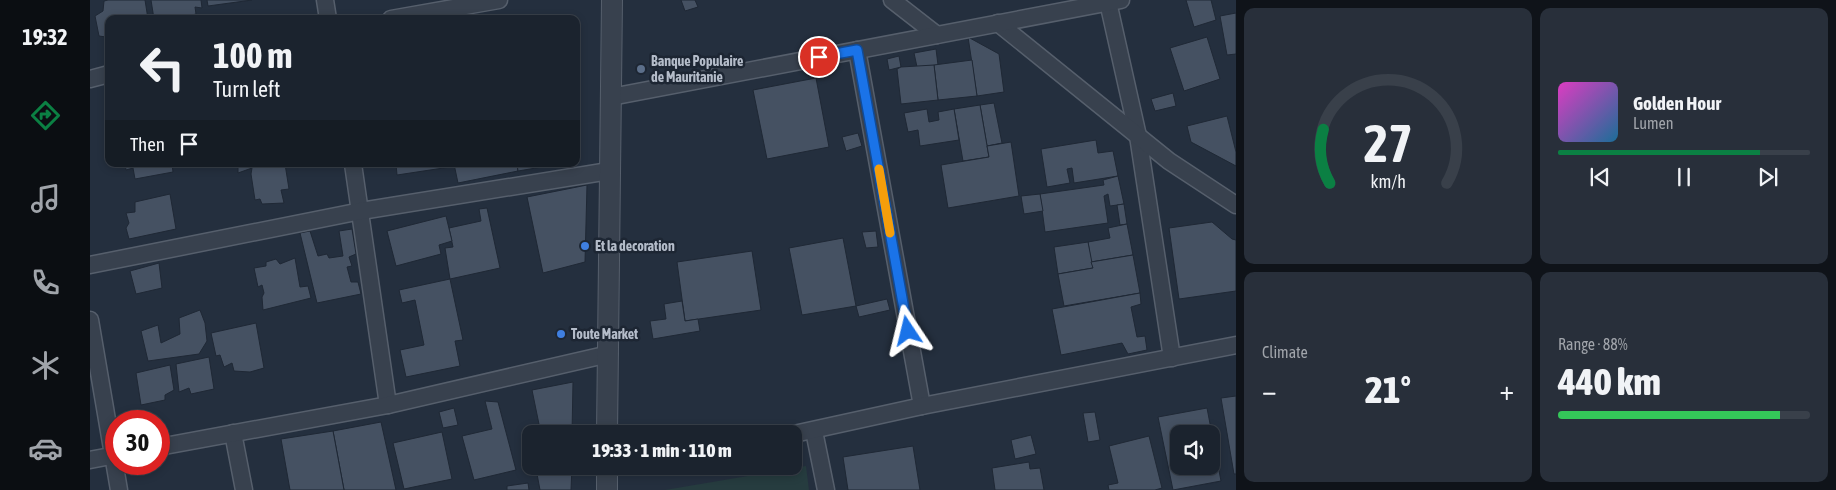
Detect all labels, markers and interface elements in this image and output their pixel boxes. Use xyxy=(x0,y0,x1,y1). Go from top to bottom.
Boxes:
text: 19:32 xyxy=(22,24,68,50)
icon: left xyxy=(130,35,195,100)
text: 100 m xyxy=(213,35,292,75)
pin xyxy=(798,36,840,78)
icon: arrive xyxy=(805,43,833,71)
place label: Banque Populaire de Mauritanie xyxy=(651,53,743,85)
marker: Banque Populaire de Mauritanie xyxy=(635,63,647,75)
text: Turn left xyxy=(213,76,280,102)
text: Golden Hour xyxy=(1633,92,1721,114)
icon: directions xyxy=(28,98,63,133)
text: 27 xyxy=(1364,113,1412,173)
text: Lumen xyxy=(1633,114,1673,132)
icon: arrive xyxy=(175,130,203,158)
text: Then xyxy=(130,133,165,155)
icon: previous xyxy=(1586,163,1614,191)
icon: pause xyxy=(1670,163,1698,191)
icon: next xyxy=(1754,163,1782,191)
text: km/h xyxy=(1370,171,1406,192)
icon: music xyxy=(28,181,63,216)
place label: Et la decoration xyxy=(595,238,675,254)
marker: Et la decoration xyxy=(579,240,591,252)
icon: phone xyxy=(28,265,63,300)
position arrow xyxy=(881,304,933,356)
place label: Toute Market xyxy=(571,326,638,342)
marker: Toute Market xyxy=(555,328,567,340)
text: Range · 88% xyxy=(1558,335,1628,353)
text: Climate xyxy=(1262,343,1308,361)
icon: climate xyxy=(28,348,63,383)
text: 440 km xyxy=(1558,360,1661,403)
text: 21° xyxy=(1365,368,1411,411)
text: − xyxy=(1262,374,1277,406)
text: + xyxy=(1499,374,1514,406)
speed limit sign: 30 xyxy=(105,410,170,475)
map controls xyxy=(1170,425,1220,475)
button: sound xyxy=(1170,425,1220,475)
icon: car xyxy=(28,431,63,466)
text: 19:33 · 1 min · 110 m xyxy=(592,439,732,461)

